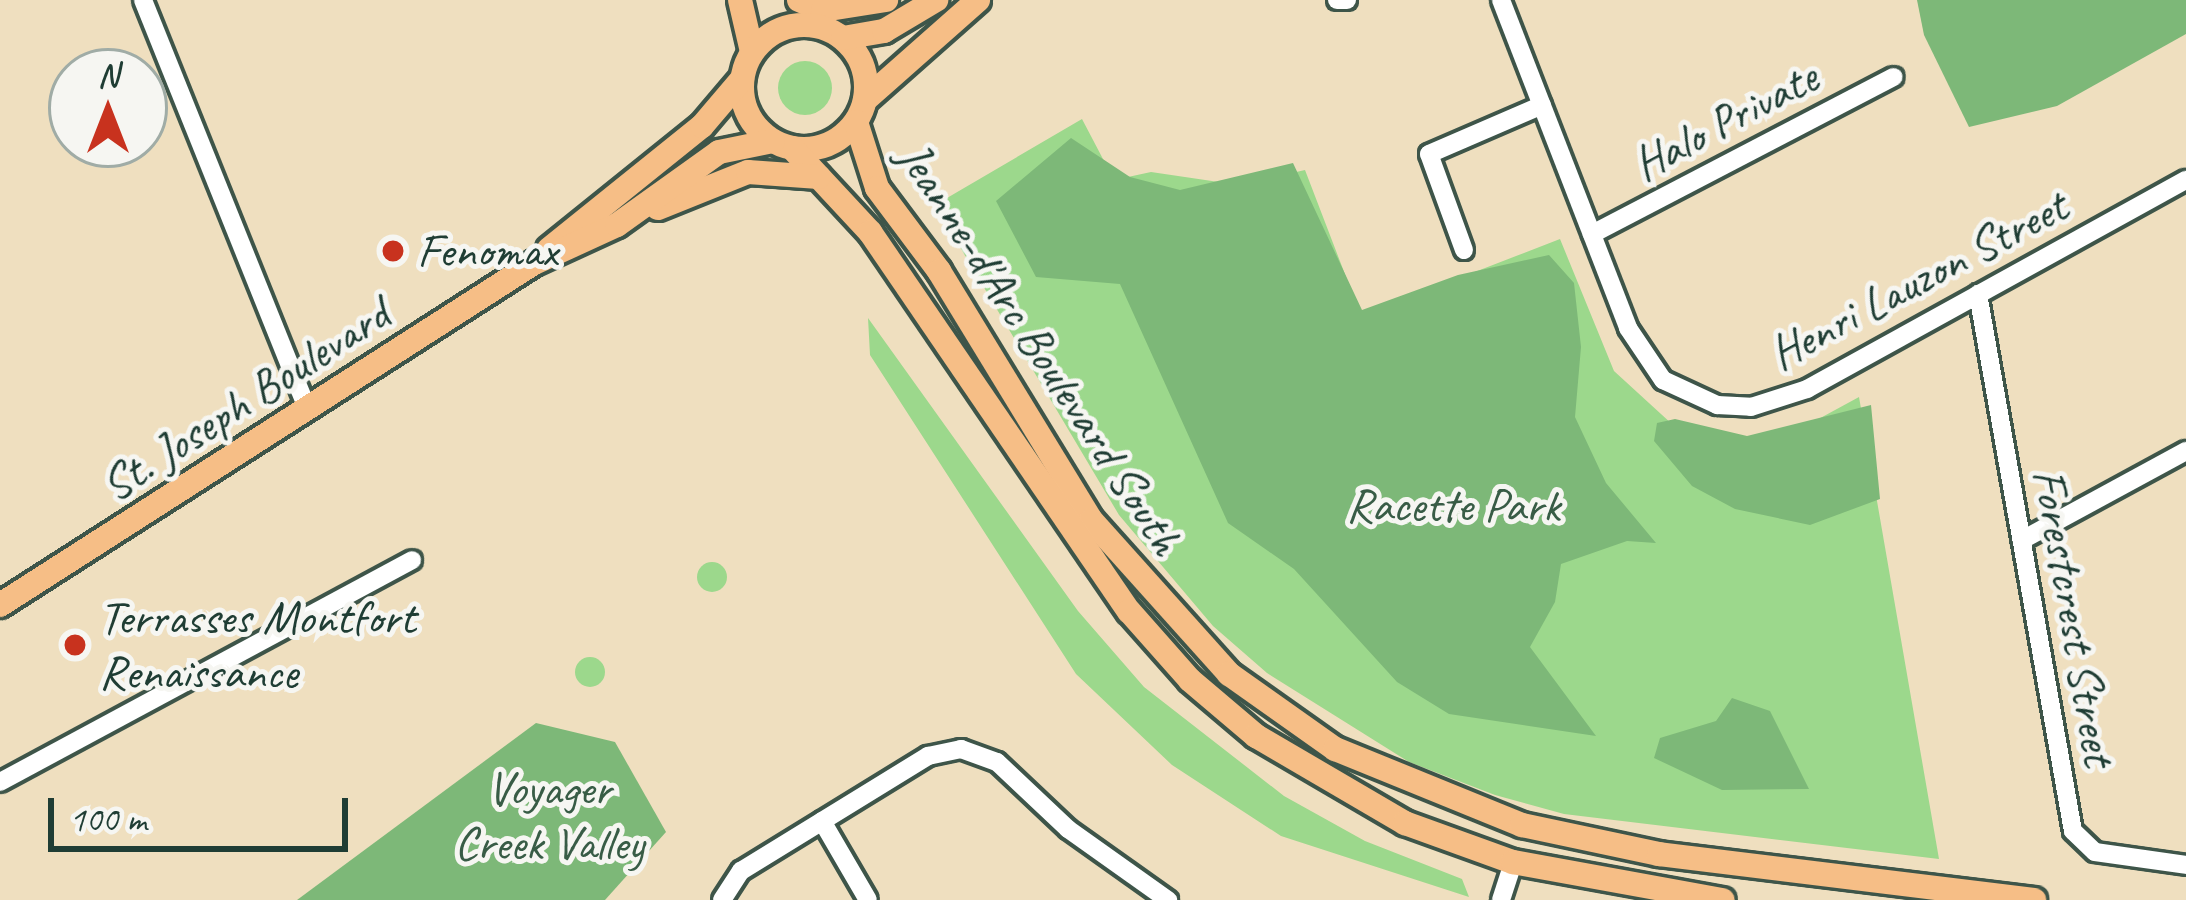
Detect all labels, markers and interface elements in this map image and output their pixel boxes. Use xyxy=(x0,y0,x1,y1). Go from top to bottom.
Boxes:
north arrow xyxy=(48,48,168,168)
street label: Halo Private xyxy=(1623,49,1827,193)
text: N xyxy=(98,54,118,96)
street label: Jeanne-d'Arc Boulevard South xyxy=(885,131,1195,565)
street label: Henri Lauzon Street xyxy=(1758,177,2078,383)
place label: Fenomax xyxy=(417,222,558,280)
marker: Fenomax xyxy=(380,238,406,264)
street label: St. Joseph Boulevard xyxy=(90,285,400,515)
street label: Forestcrest Street xyxy=(2019,464,2129,770)
park label: Racette Park xyxy=(1346,477,1560,535)
place label: Terrasses Montfort Renaissance xyxy=(99,588,415,701)
marker: Terrasses Montfort Renaissance xyxy=(62,632,88,658)
park label: Voyager Creek Valley xyxy=(454,759,644,872)
scale bar xyxy=(54,774,354,848)
text: 100 m xyxy=(69,796,146,842)

